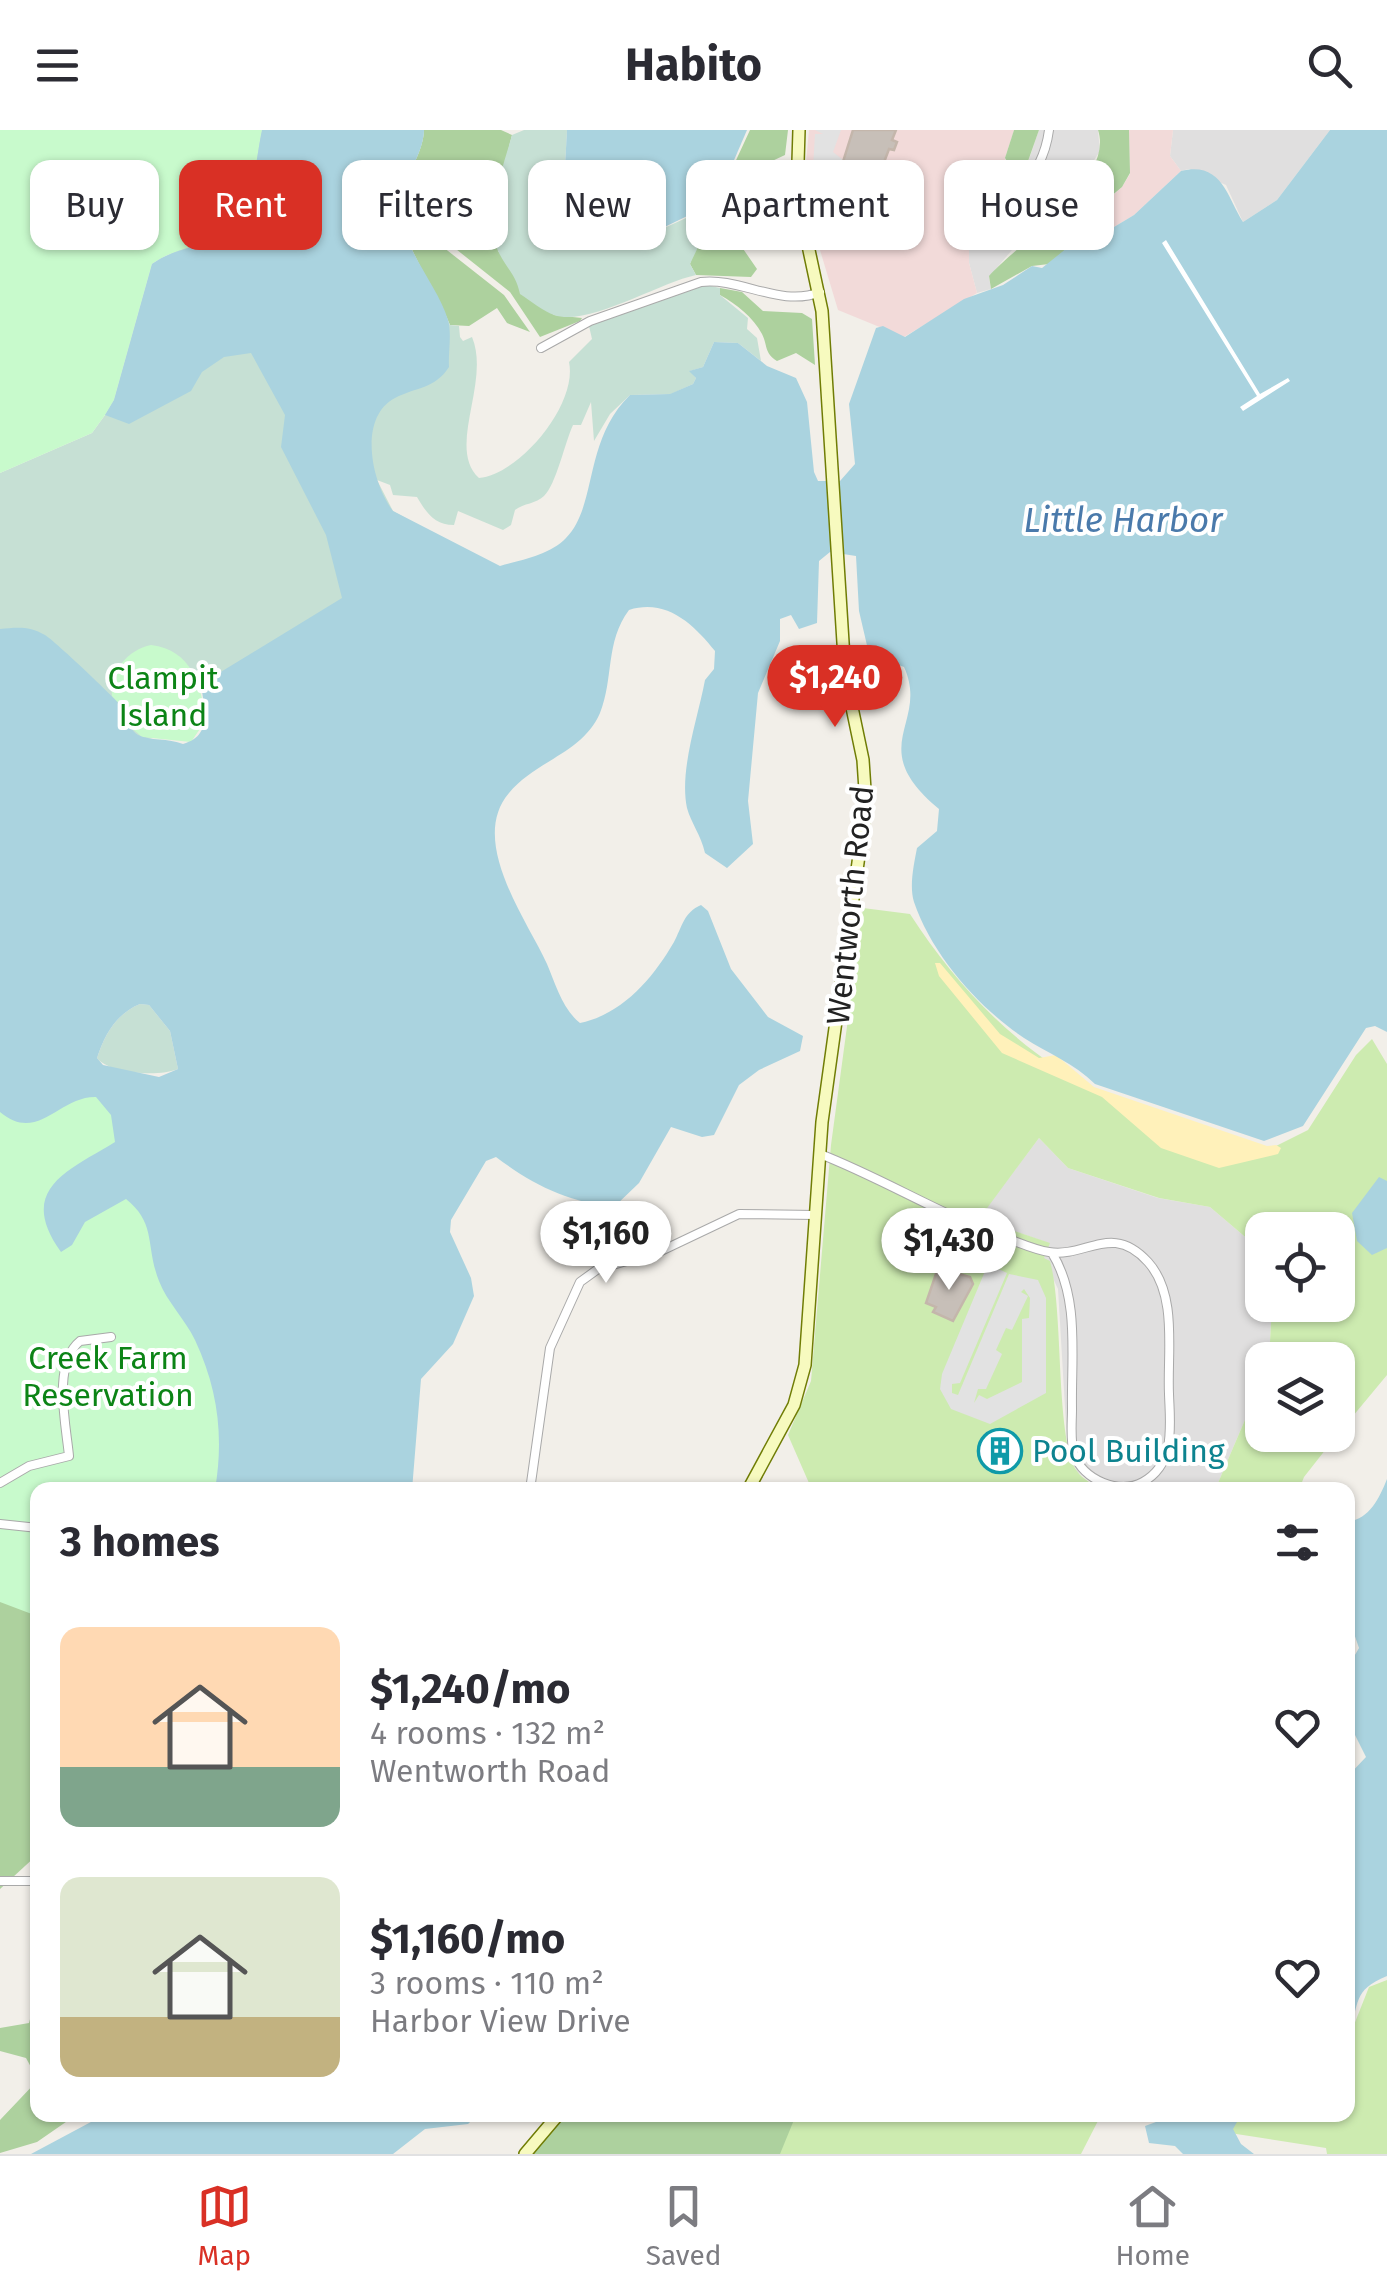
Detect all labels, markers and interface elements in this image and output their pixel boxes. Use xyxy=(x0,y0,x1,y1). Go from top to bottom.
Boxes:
icon: menu xyxy=(30,38,85,93)
text: Habito xyxy=(625,38,762,92)
icon: search xyxy=(1302,38,1357,93)
chip: Buy xyxy=(30,160,159,250)
chip: Rent xyxy=(179,160,322,250)
chip: Filters xyxy=(342,160,508,250)
chip: New xyxy=(528,160,666,250)
chip: Apartment xyxy=(686,160,924,250)
chip: House xyxy=(944,160,1114,250)
water label: Little Harbor xyxy=(1023,499,1224,541)
pin: $1,240 xyxy=(754,645,916,730)
text: $1,240 xyxy=(789,658,881,696)
park label: Clampit Island xyxy=(107,659,219,734)
street label: Wentworth Road xyxy=(819,783,881,1027)
pin: $1,160 xyxy=(525,1201,687,1286)
pin: $1,430 xyxy=(868,1208,1030,1293)
map controls xyxy=(1245,1212,1355,1452)
button: locate xyxy=(1245,1212,1355,1322)
text: $1,160 xyxy=(562,1214,650,1252)
text: $1,430 xyxy=(903,1221,995,1259)
park label: Creek Farm Reservation xyxy=(22,1339,194,1414)
button: layers xyxy=(1245,1342,1355,1452)
building icon: Pool Building xyxy=(977,1428,1023,1474)
place label: Pool Building xyxy=(1032,1432,1225,1470)
icon: filters xyxy=(1270,1515,1325,1570)
text: 3 homes xyxy=(60,1517,220,1567)
text: $1,240/mo xyxy=(370,1664,571,1714)
icon: home xyxy=(140,1667,260,1787)
icon: heart xyxy=(1270,1700,1325,1755)
text: 4 rooms · 132 m² xyxy=(370,1714,605,1752)
text: Wentworth Road xyxy=(370,1752,610,1790)
text: $1,160/mo xyxy=(370,1914,565,1964)
icon: home xyxy=(140,1917,260,2037)
icon: heart xyxy=(1270,1950,1325,2005)
text: 3 rooms · 110 m² xyxy=(370,1964,604,2002)
text: Harbor View Drive xyxy=(370,2002,631,2040)
tab: Map xyxy=(197,2179,252,2272)
tab: Saved xyxy=(646,2179,722,2272)
tab: Home xyxy=(1115,2179,1190,2272)

